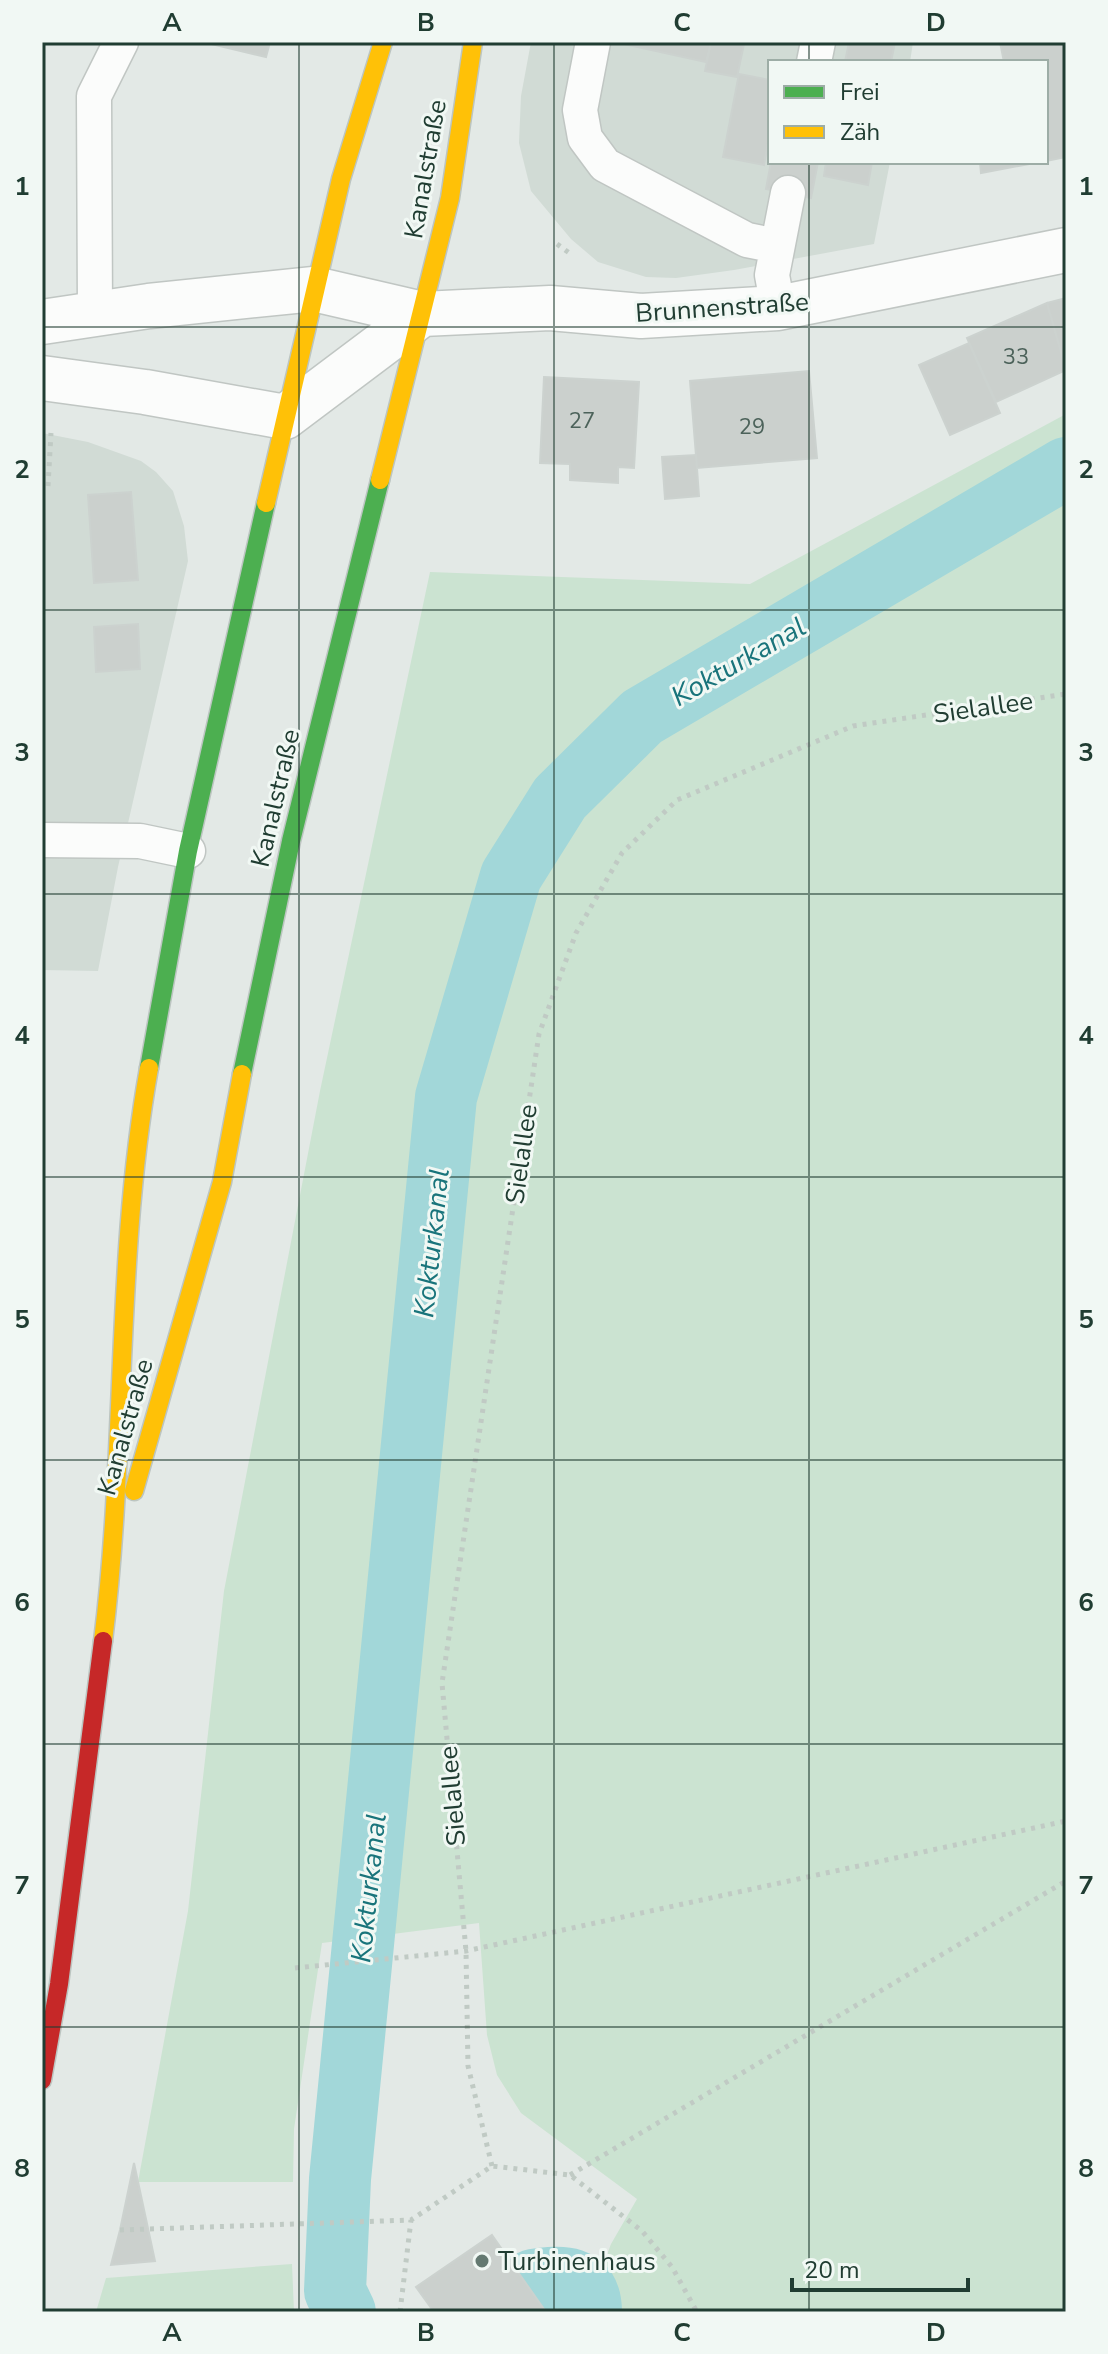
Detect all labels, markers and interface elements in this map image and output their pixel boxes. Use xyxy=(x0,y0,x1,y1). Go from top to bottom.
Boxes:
text: A xyxy=(162,5,182,40)
text: B xyxy=(417,5,435,40)
text: C xyxy=(673,5,691,40)
text: D xyxy=(926,5,946,40)
legend xyxy=(768,60,1048,164)
text: Frei xyxy=(840,76,880,108)
street label: Kanalstraße xyxy=(396,97,455,241)
text: Zäh xyxy=(840,116,880,148)
text: 1 xyxy=(14,169,30,204)
text: 1 xyxy=(1078,169,1094,204)
street label: Brunnenstraße xyxy=(634,284,810,331)
house number: 33 xyxy=(1003,342,1029,372)
house number: 27 xyxy=(569,406,595,436)
house number: 29 xyxy=(739,412,765,442)
text: 2 xyxy=(14,452,30,487)
text: 2 xyxy=(1078,452,1094,487)
water label: Kokturkanal xyxy=(664,608,813,716)
street label: Sielallee xyxy=(931,683,1035,732)
street label: Kanalstraße xyxy=(243,726,308,870)
text: 3 xyxy=(14,735,30,770)
text: 3 xyxy=(1078,735,1094,770)
text: 4 xyxy=(14,1018,30,1053)
text: 4 xyxy=(1078,1018,1094,1053)
street label: Sielallee xyxy=(497,1102,546,1206)
water label: Kokturkanal xyxy=(405,1167,459,1320)
text: 5 xyxy=(14,1302,30,1337)
text: 5 xyxy=(1078,1302,1094,1337)
street label: Kanalstraße xyxy=(89,1355,162,1499)
text: 6 xyxy=(14,1585,30,1620)
text: 6 xyxy=(1078,1585,1094,1620)
street label: Sielallee xyxy=(431,1744,474,1847)
water label: Kokturkanal xyxy=(342,1812,396,1965)
text: 7 xyxy=(14,1868,30,1903)
text: 7 xyxy=(1078,1868,1094,1903)
text: 8 xyxy=(14,2151,30,2186)
text: 8 xyxy=(1078,2151,1094,2186)
scale bar xyxy=(792,2242,968,2292)
place label: Turbinenhaus xyxy=(498,2244,656,2279)
marker: Turbinenhaus xyxy=(473,2252,491,2270)
text: 20 m xyxy=(804,2254,860,2286)
text: A xyxy=(162,2315,182,2350)
text: B xyxy=(417,2315,435,2350)
text: C xyxy=(673,2315,691,2350)
text: D xyxy=(926,2315,946,2350)

